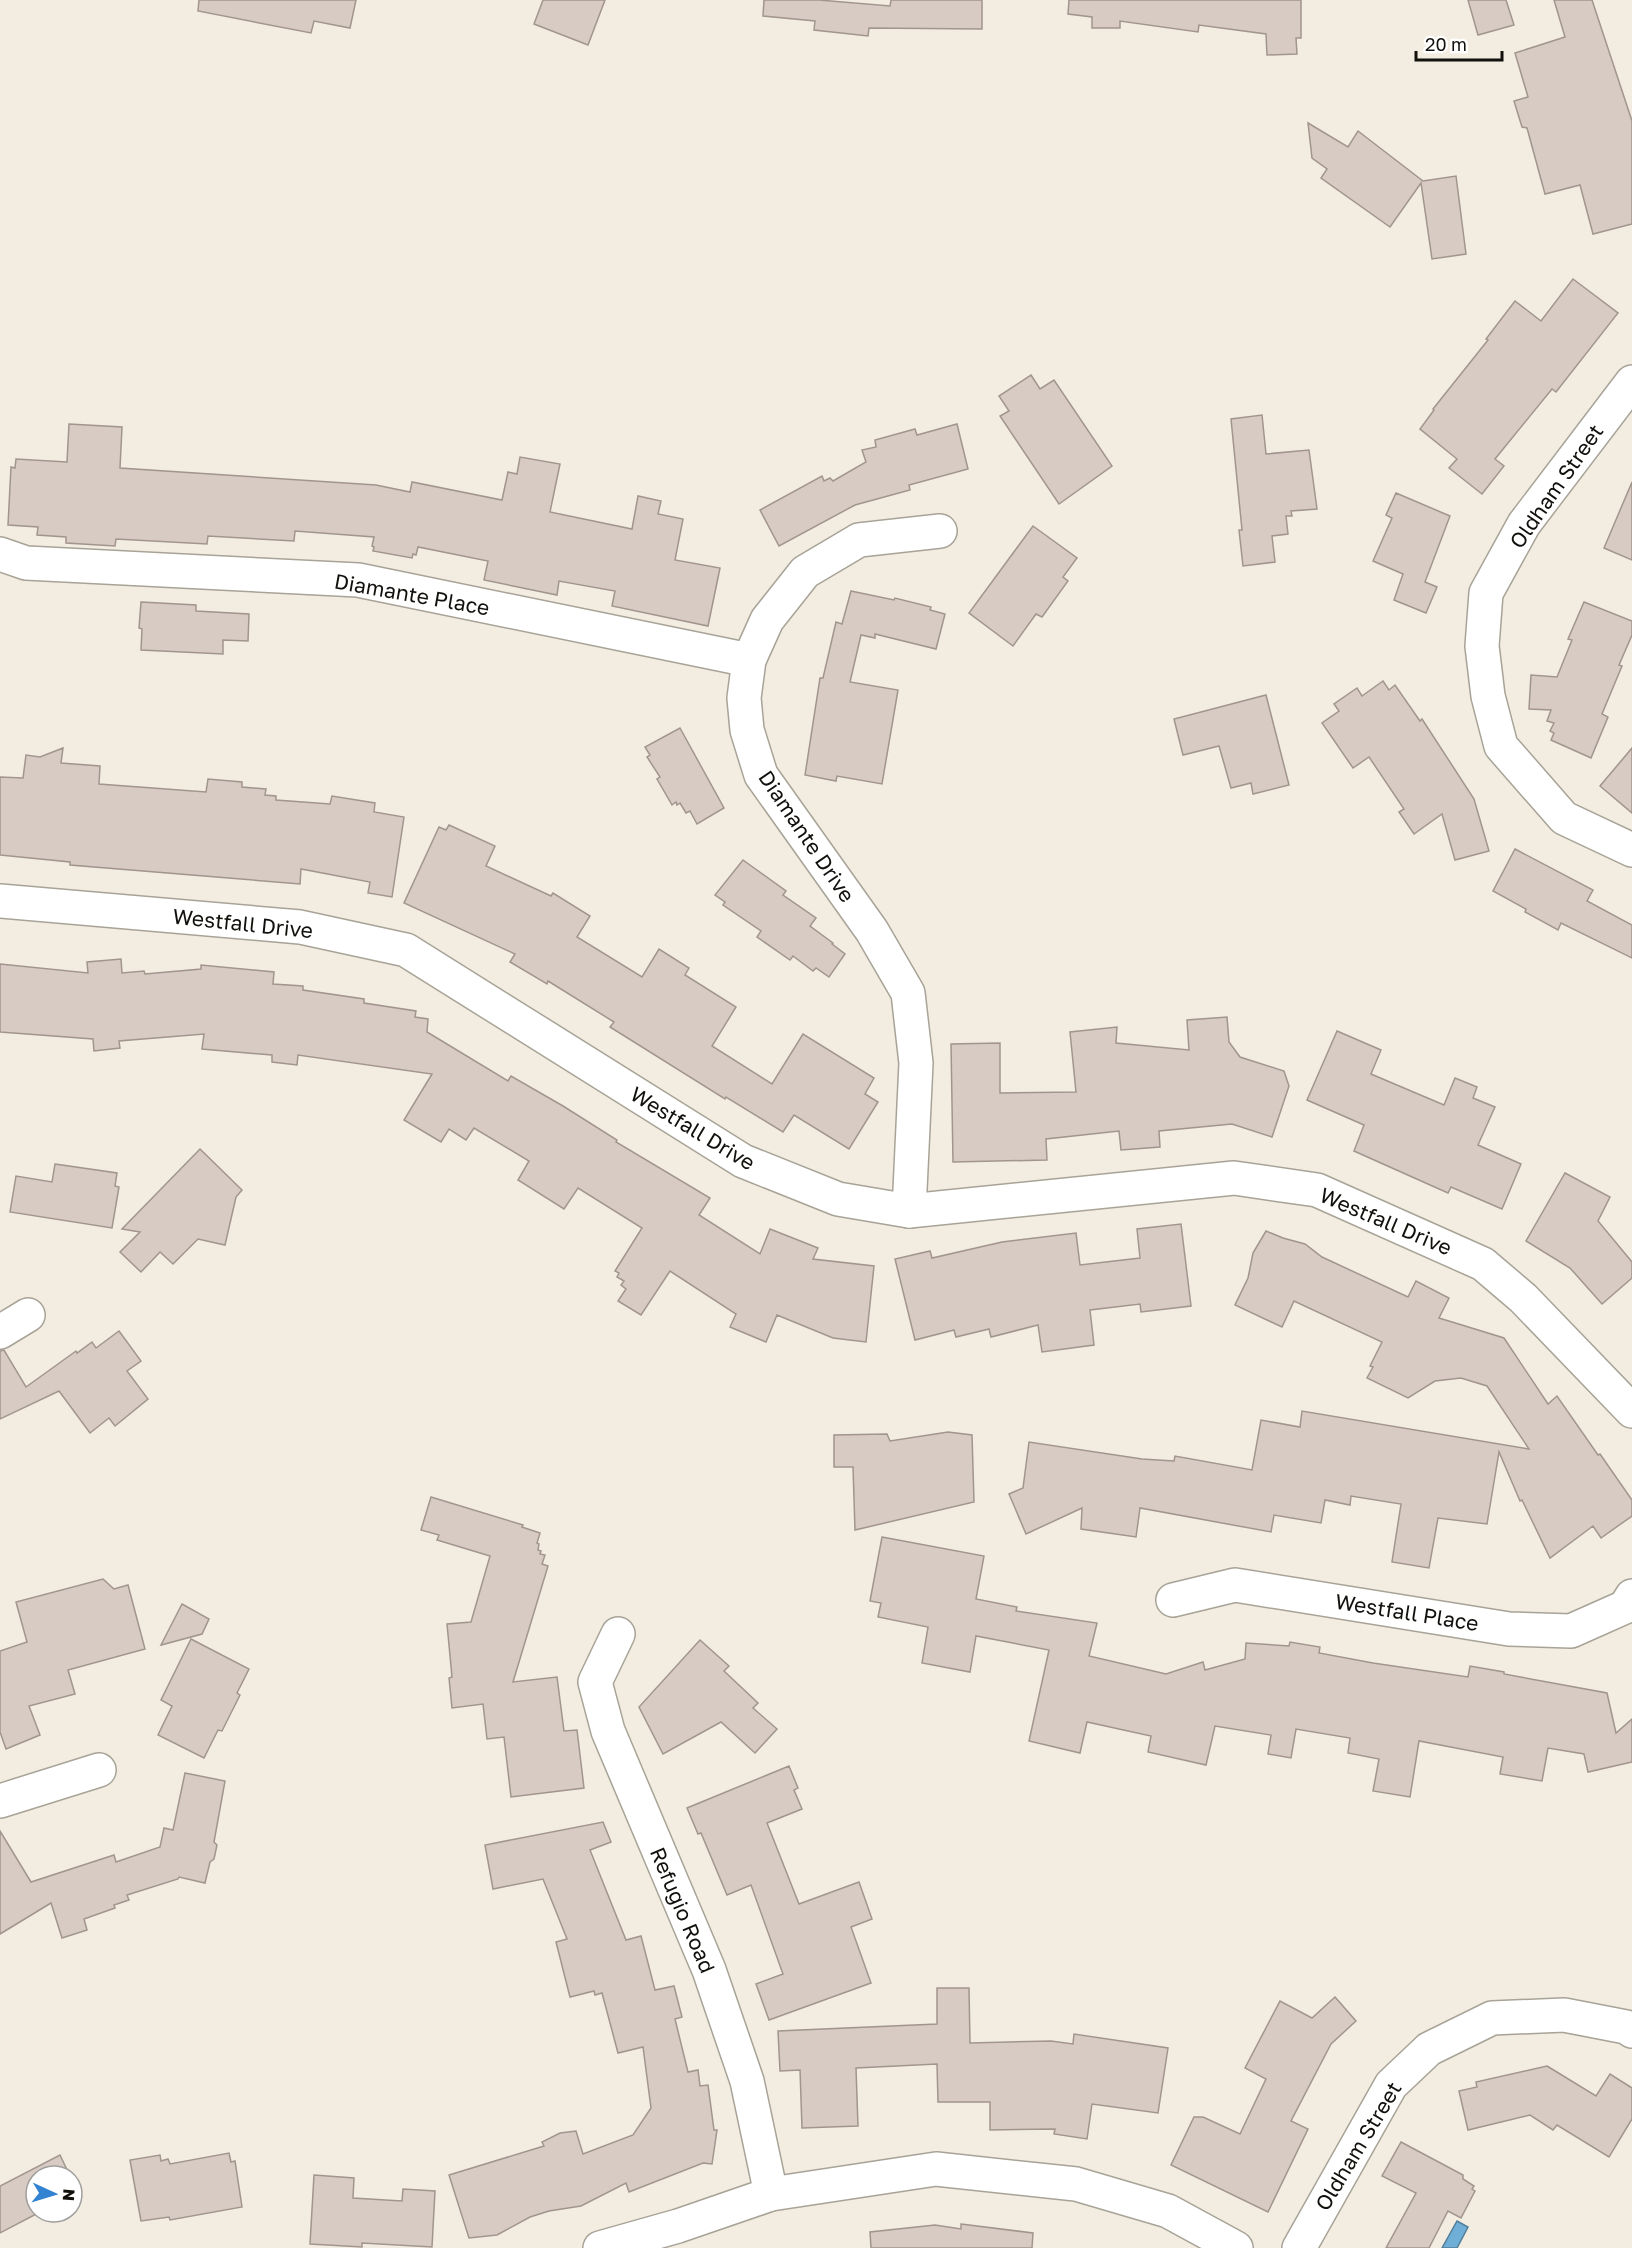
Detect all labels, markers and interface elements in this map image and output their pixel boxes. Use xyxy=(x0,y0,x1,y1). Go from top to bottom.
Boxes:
scale bar xyxy=(1416,24,1502,62)
text: 20 m xyxy=(1425,33,1467,55)
street label: Oldham Street xyxy=(1504,419,1608,553)
street label: Diamante Place xyxy=(332,568,492,620)
street label: Diamante Drive xyxy=(753,765,861,907)
street label: Westfall Drive xyxy=(172,903,314,943)
street label: Westfall Drive xyxy=(626,1081,760,1175)
street label: Westfall Drive xyxy=(1316,1182,1456,1260)
street label: Westfall Place xyxy=(1333,1588,1481,1636)
street label: Refugio Road xyxy=(645,1843,721,1977)
street label: Oldham Street xyxy=(1309,2077,1407,2215)
north arrow xyxy=(24,2164,84,2224)
text: N xyxy=(59,2188,79,2202)

